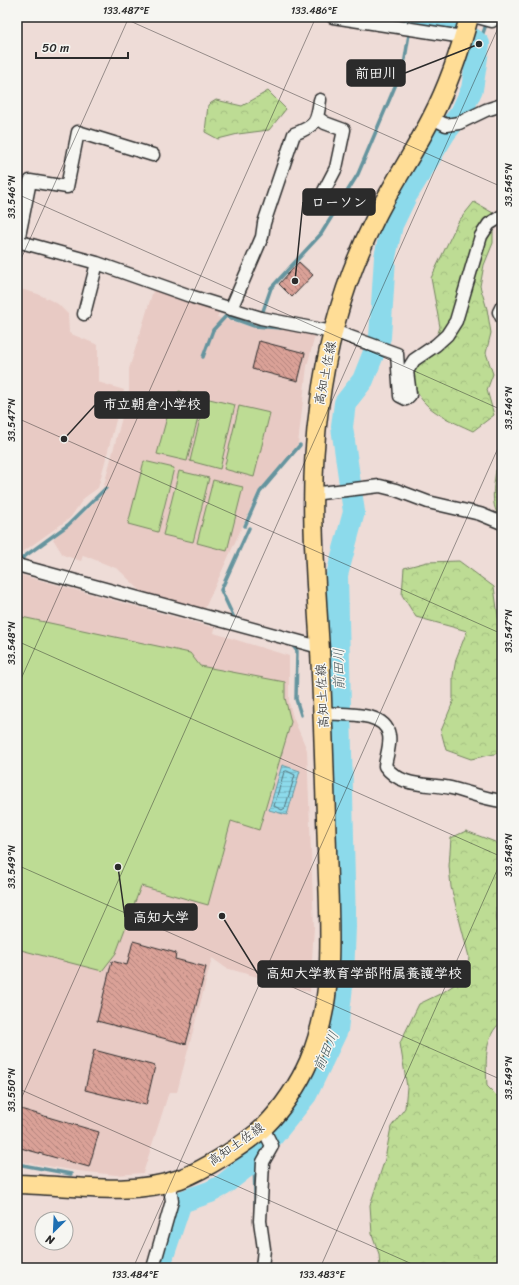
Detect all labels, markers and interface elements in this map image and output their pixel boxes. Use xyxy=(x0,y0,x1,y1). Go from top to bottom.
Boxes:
text: 133.487°E xyxy=(103,2,150,20)
text: 133.486°E xyxy=(291,2,338,20)
scale bar xyxy=(36,34,128,60)
text: 50 m xyxy=(42,37,69,59)
callout: 前田川 xyxy=(347,60,405,86)
text: 前田川 xyxy=(355,61,397,86)
text: 33.545°N xyxy=(500,163,518,207)
text: 33.546°N xyxy=(3,175,21,219)
callout: ローソン xyxy=(303,189,375,215)
text: ローソン xyxy=(311,190,367,215)
street label: 高知土佐線 xyxy=(308,338,343,407)
text: 33.546°N xyxy=(500,386,518,430)
callout: 市立朝倉小学校 xyxy=(95,392,209,418)
text: 市立朝倉小学校 xyxy=(103,392,201,417)
text: 33.547°N xyxy=(3,398,21,442)
text: 33.547°N xyxy=(500,609,518,653)
text: 33.548°N xyxy=(3,621,21,665)
water label: 前田川 xyxy=(326,648,352,690)
street label: 高知土佐線 xyxy=(309,662,335,729)
text: 33.548°N xyxy=(500,833,518,877)
text: 33.549°N xyxy=(3,845,21,889)
callout: 高知大学 xyxy=(125,904,197,930)
text: 高知大学 xyxy=(133,905,189,930)
callout: 高知大学教育学部附属養護学校 xyxy=(258,961,470,987)
text: 高知大学教育学部附属養護学校 xyxy=(266,961,462,986)
water label: 前田川 xyxy=(306,1027,346,1075)
text: 33.549°N xyxy=(500,1056,518,1100)
text: 33.550°N xyxy=(3,1068,21,1112)
street label: 高知土佐線 xyxy=(203,1115,270,1172)
north arrow xyxy=(34,1211,74,1251)
text: N xyxy=(42,1229,58,1250)
text: 133.484°E xyxy=(112,1266,160,1284)
text: 133.483°E xyxy=(299,1266,346,1284)

